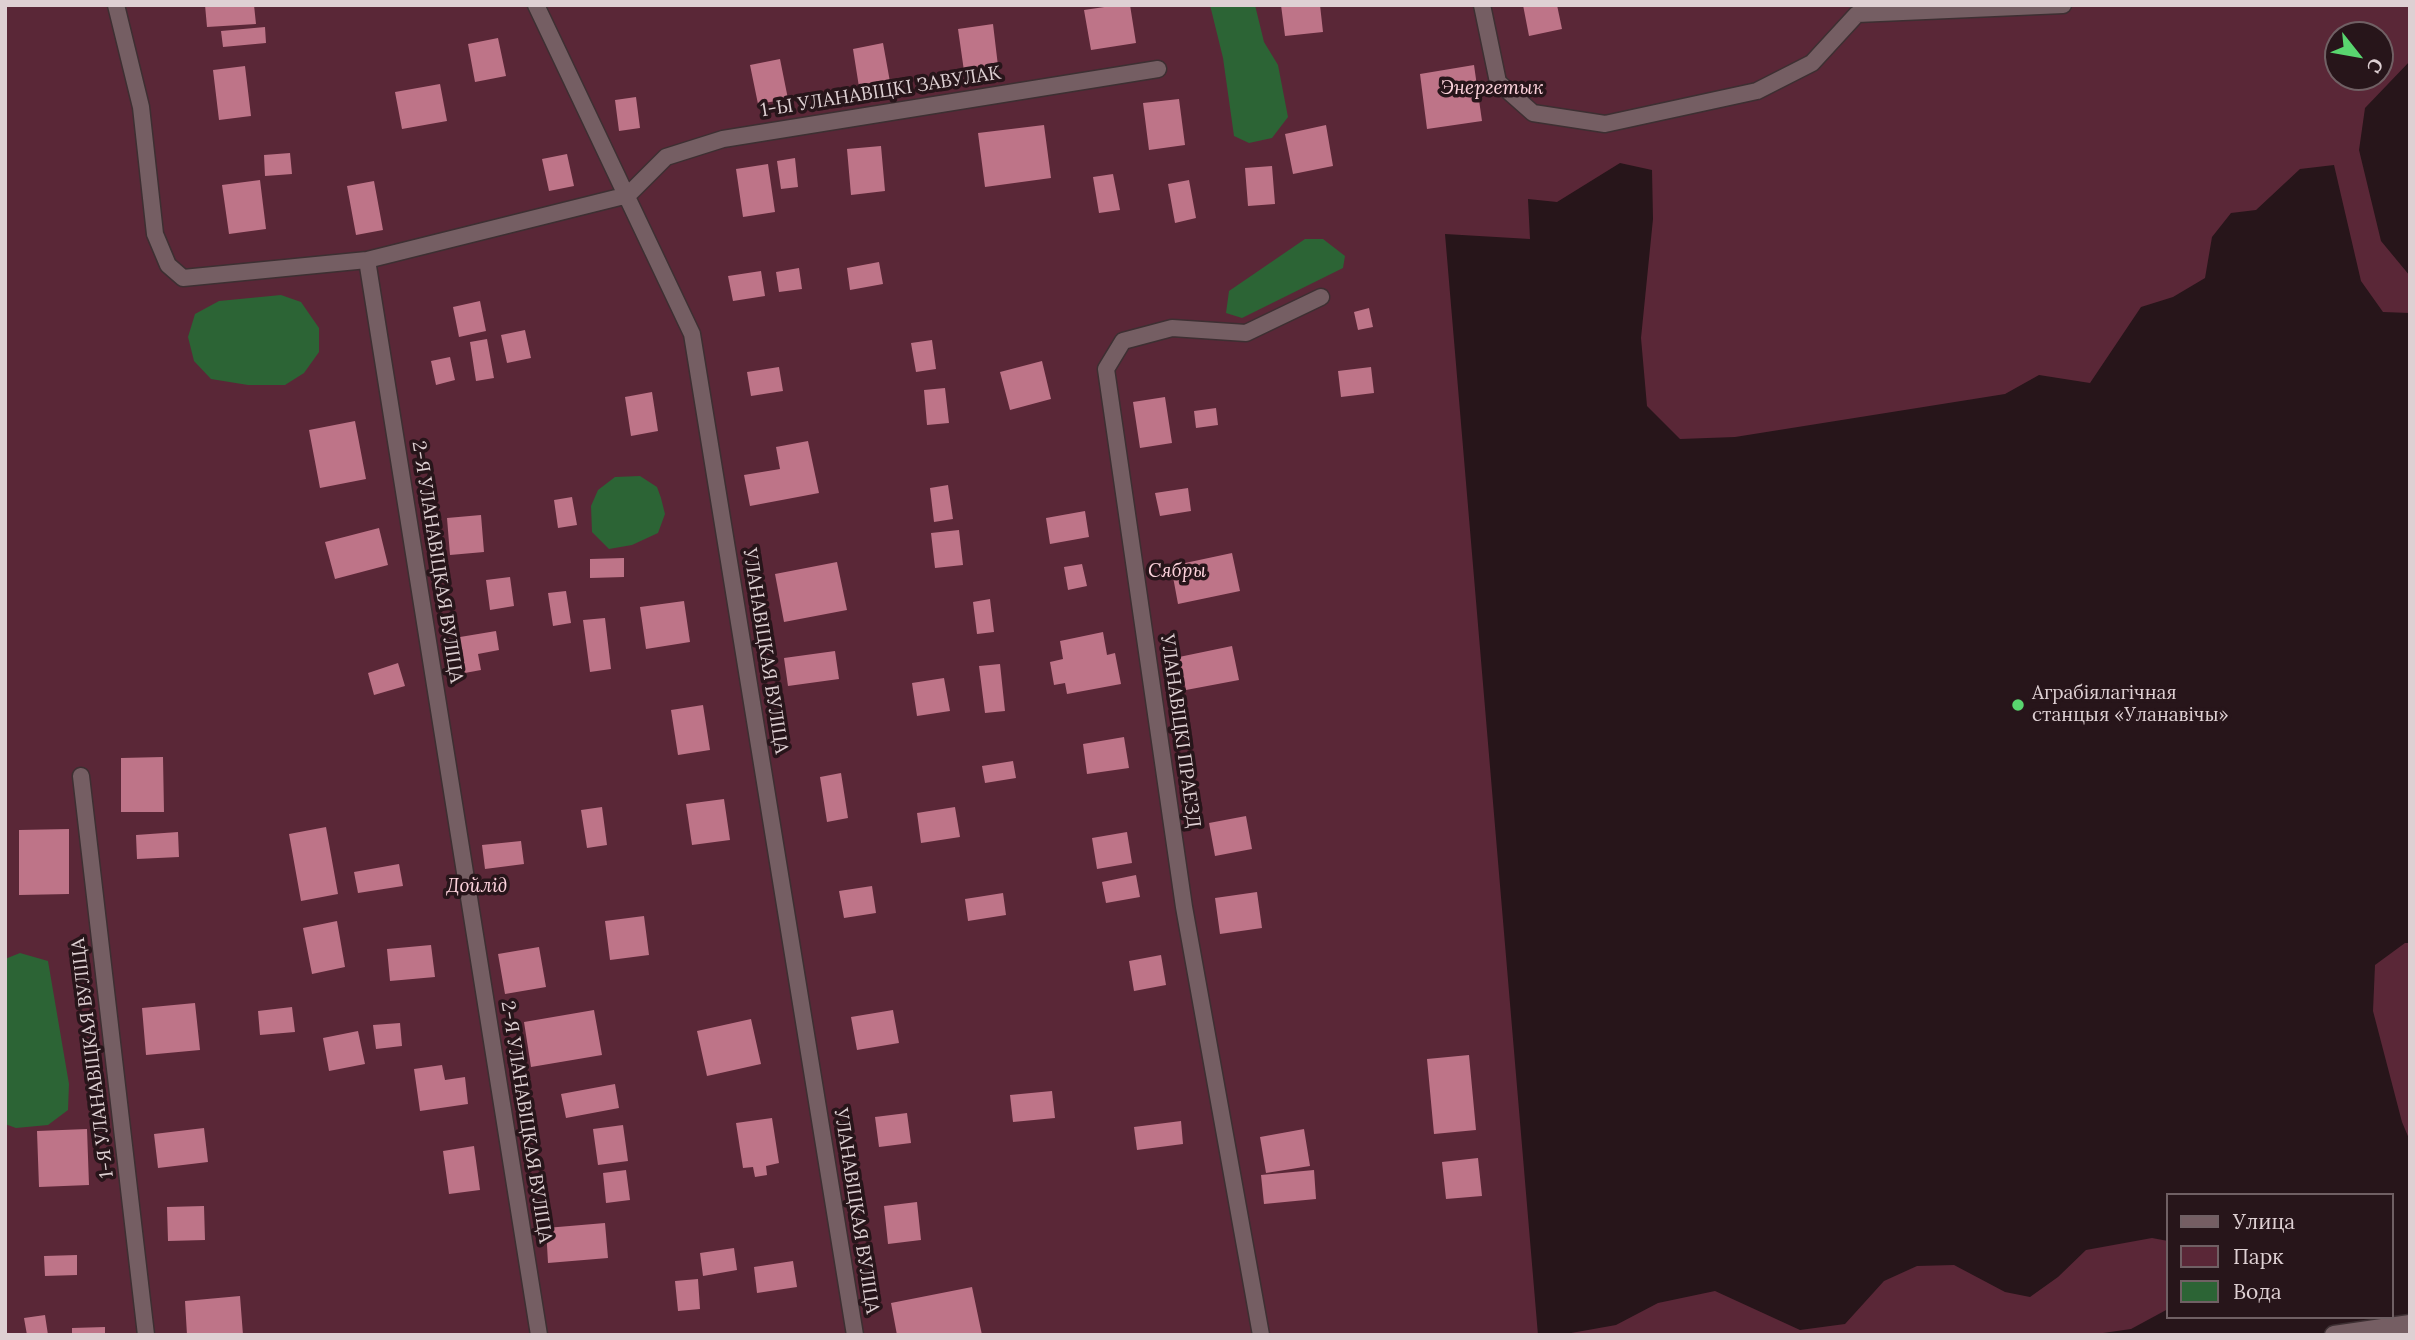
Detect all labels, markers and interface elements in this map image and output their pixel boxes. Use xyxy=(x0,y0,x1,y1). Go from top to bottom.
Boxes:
north arrow xyxy=(2324,21,2394,91)
text: С xyxy=(2362,54,2389,78)
street label: 1-Ы УЛАНАВІЦКІ ЗАВУЛАК xyxy=(759,62,1003,122)
park label: Энергетык xyxy=(1440,78,1544,100)
street label: 2-Я УЛАНАВІЦКАЯ ВУЛІЦА xyxy=(407,439,467,685)
street label: УЛАНАВІЦКАЯ ВУЛІЦА xyxy=(737,547,793,755)
park label: Сябры xyxy=(1148,561,1206,583)
street label: УЛАНАВІЦКІ ПРАЕЗД xyxy=(1155,633,1205,829)
place label: Аграбіялагічная станцыя «Уланавічы» xyxy=(2032,683,2229,727)
marker: Аграбіялагічная станцыя «Уланавічы» xyxy=(2010,697,2026,713)
park label: Дойлід xyxy=(447,876,507,898)
street label: 1-Я УЛАНАВІЦКАЯ ВУЛІЦА xyxy=(67,937,119,1179)
street label: 2-Я УЛАНАВІЦКАЯ ВУЛІЦА xyxy=(496,999,556,1245)
street label: УЛАНАВІЦКАЯ ВУЛІЦА xyxy=(828,1107,884,1315)
legend xyxy=(2166,1193,2394,1319)
text: Улица xyxy=(2233,1208,2295,1235)
text: Парк xyxy=(2233,1243,2283,1270)
text: Вода xyxy=(2233,1278,2282,1305)

